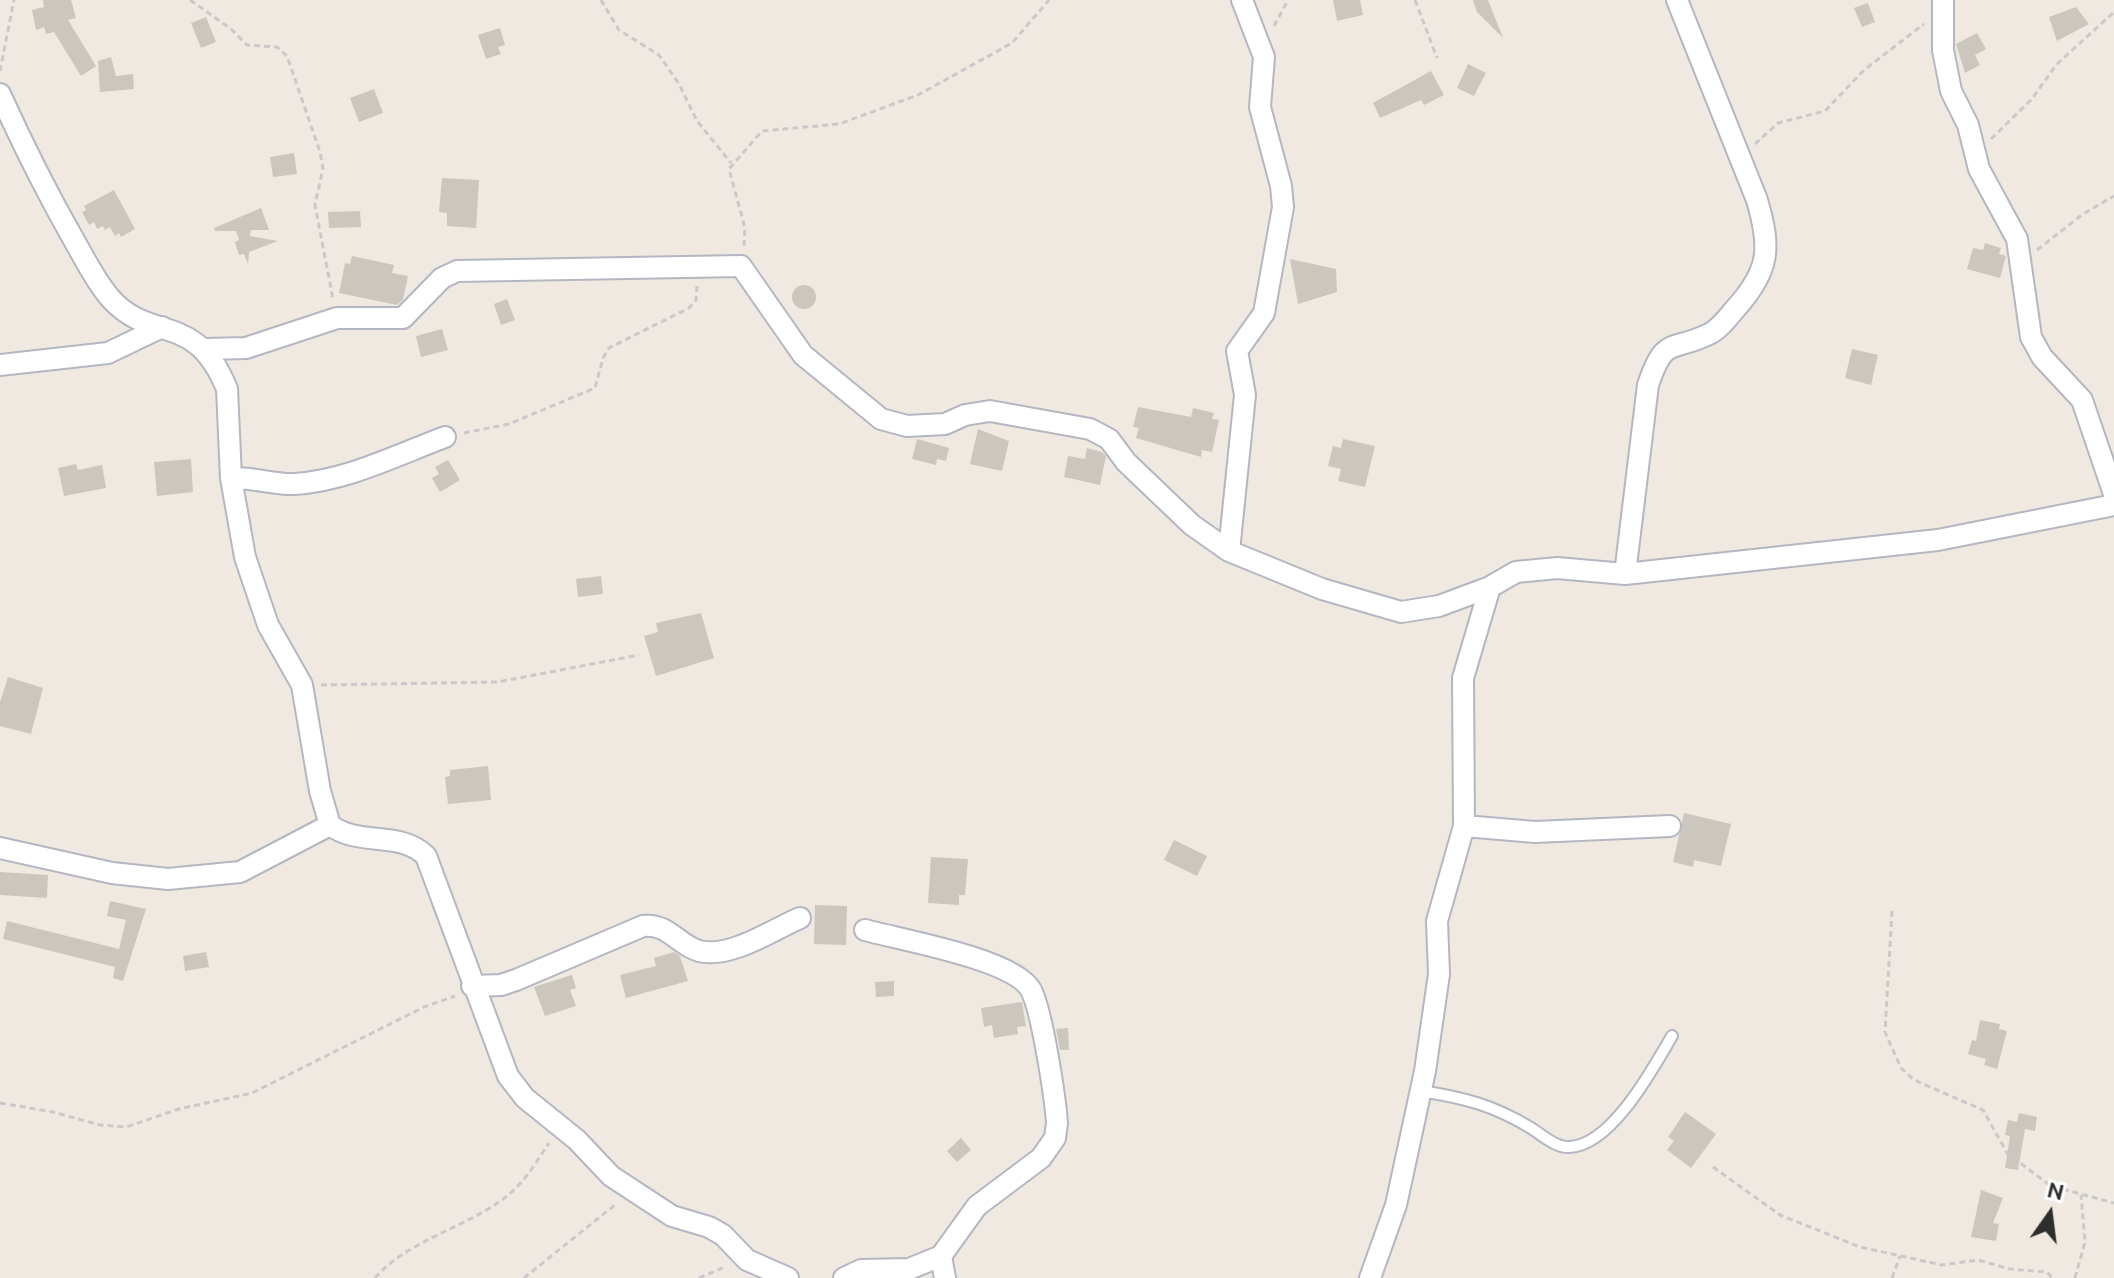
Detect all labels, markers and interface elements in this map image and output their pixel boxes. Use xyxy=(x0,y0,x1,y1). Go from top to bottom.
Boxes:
north arrow xyxy=(2010,1174,2090,1254)
text: N xyxy=(2045,1176,2067,1204)

